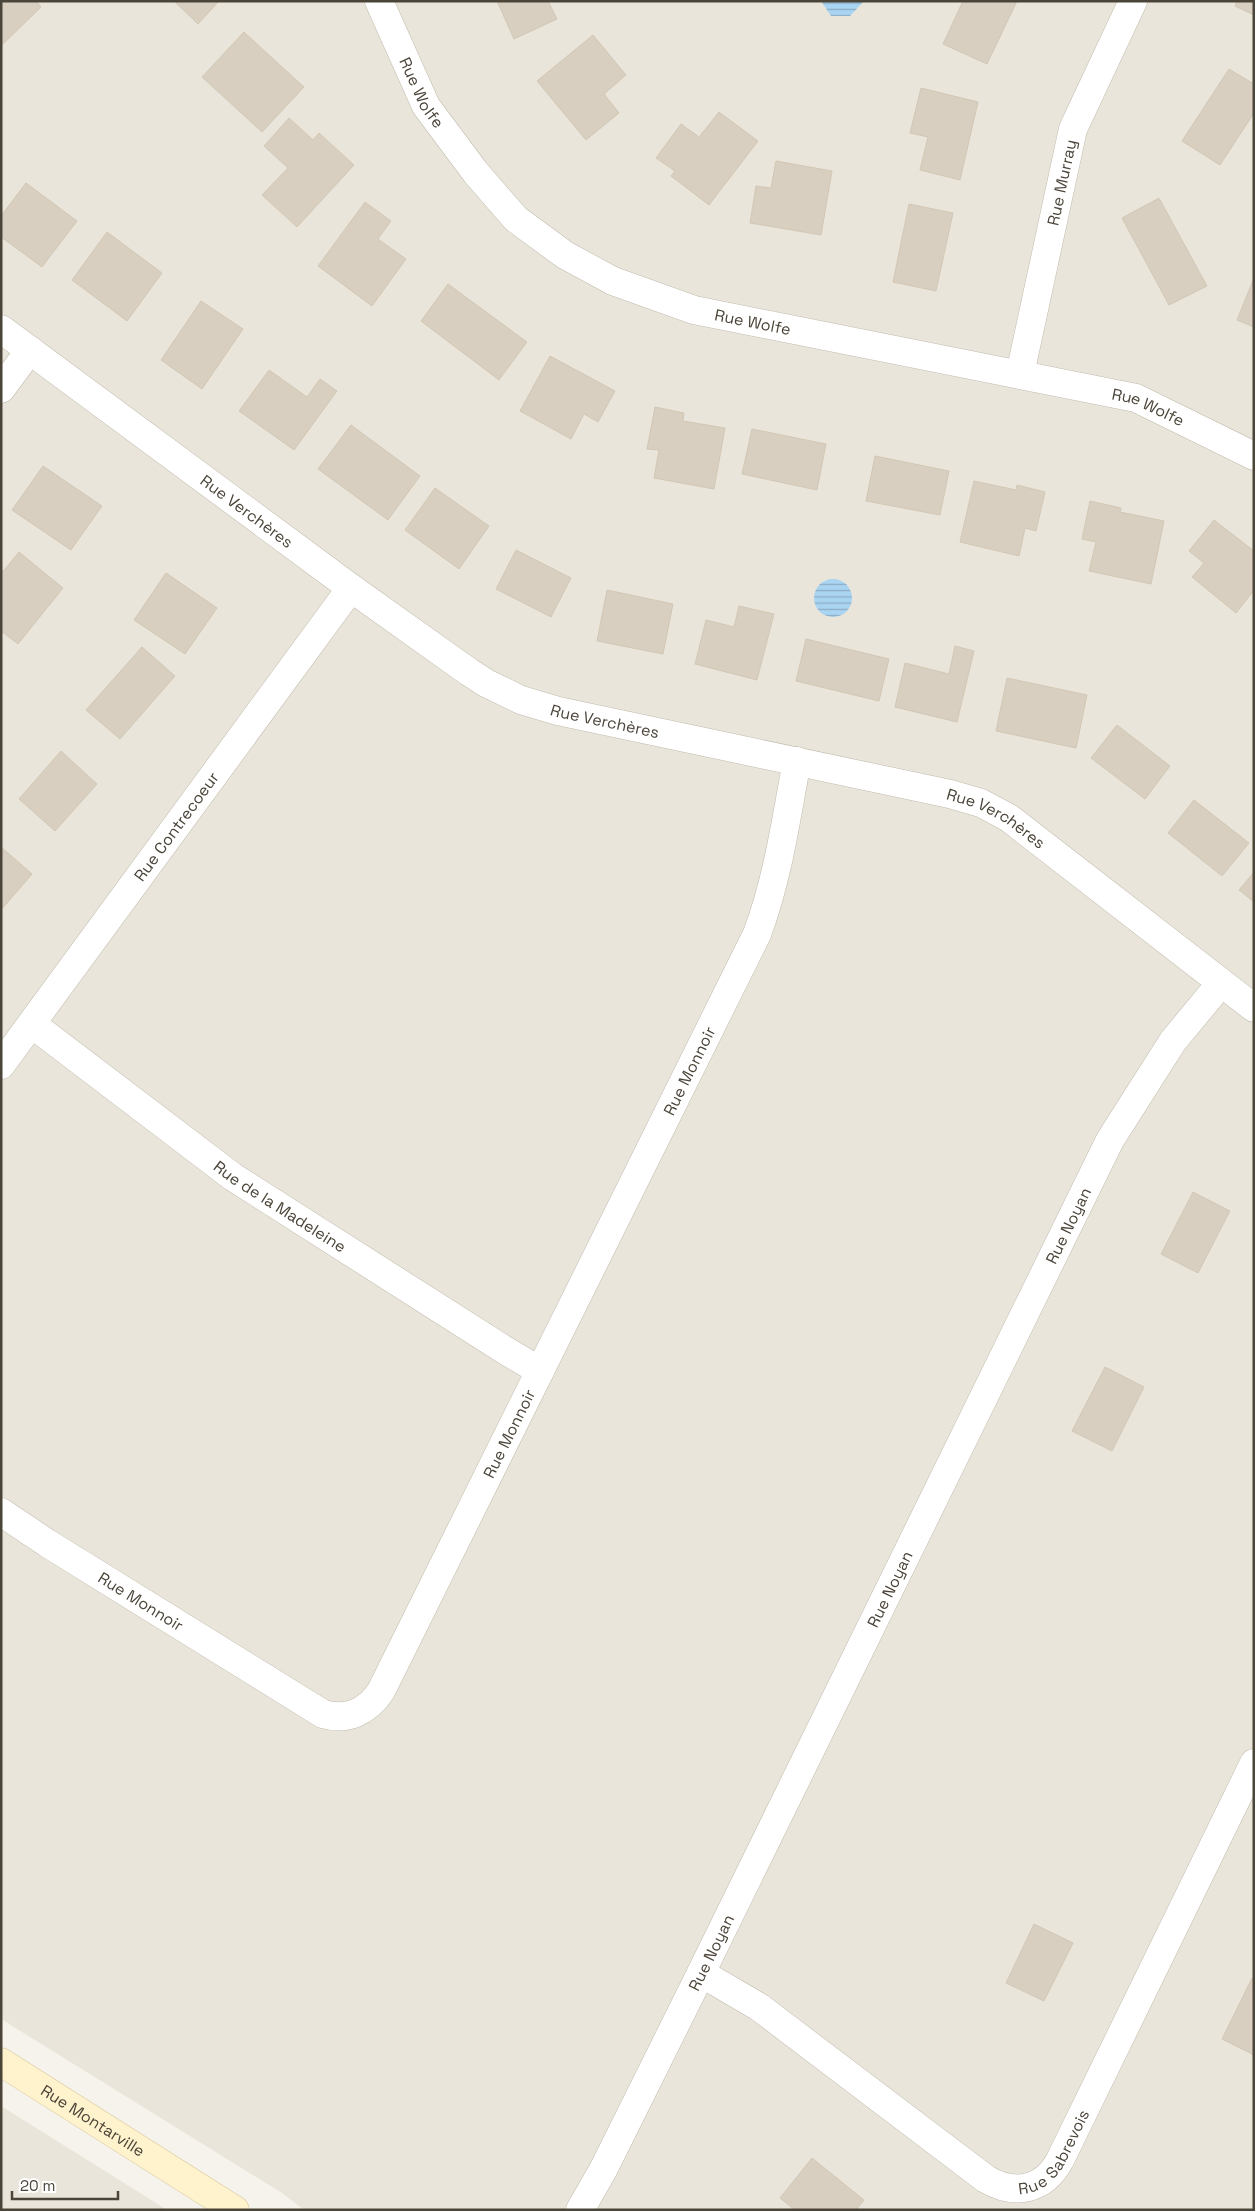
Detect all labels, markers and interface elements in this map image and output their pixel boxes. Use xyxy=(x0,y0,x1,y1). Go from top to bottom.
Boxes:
street label: Rue Wolfe xyxy=(395,54,449,132)
street label: Rue Murray xyxy=(1042,137,1081,228)
street label: Rue Wolfe xyxy=(713,304,793,340)
street label: Rue Wolfe xyxy=(1110,383,1188,431)
street label: Rue Verchères xyxy=(196,470,298,552)
street label: Rue Verchères xyxy=(548,699,661,743)
street label: Rue Contrecoeur xyxy=(129,767,223,885)
street label: Rue Verchères xyxy=(944,783,1050,853)
street label: Rue Monnoir xyxy=(658,1023,720,1119)
street label: Rue de la Madeleine xyxy=(209,1156,350,1257)
street label: Rue Noyan xyxy=(1040,1184,1096,1267)
street label: Rue Monnoir xyxy=(478,1386,540,1481)
street label: Rue Noyan xyxy=(862,1547,917,1631)
street label: Rue Monnoir xyxy=(94,1567,188,1636)
street label: Rue Noyan xyxy=(683,1911,739,1994)
street label: Rue Montarville xyxy=(37,2080,149,2161)
street label: Rue Sabrevois xyxy=(1017,2106,1094,2199)
scale bar xyxy=(12,2168,119,2200)
text: 20 m xyxy=(20,2176,55,2195)

